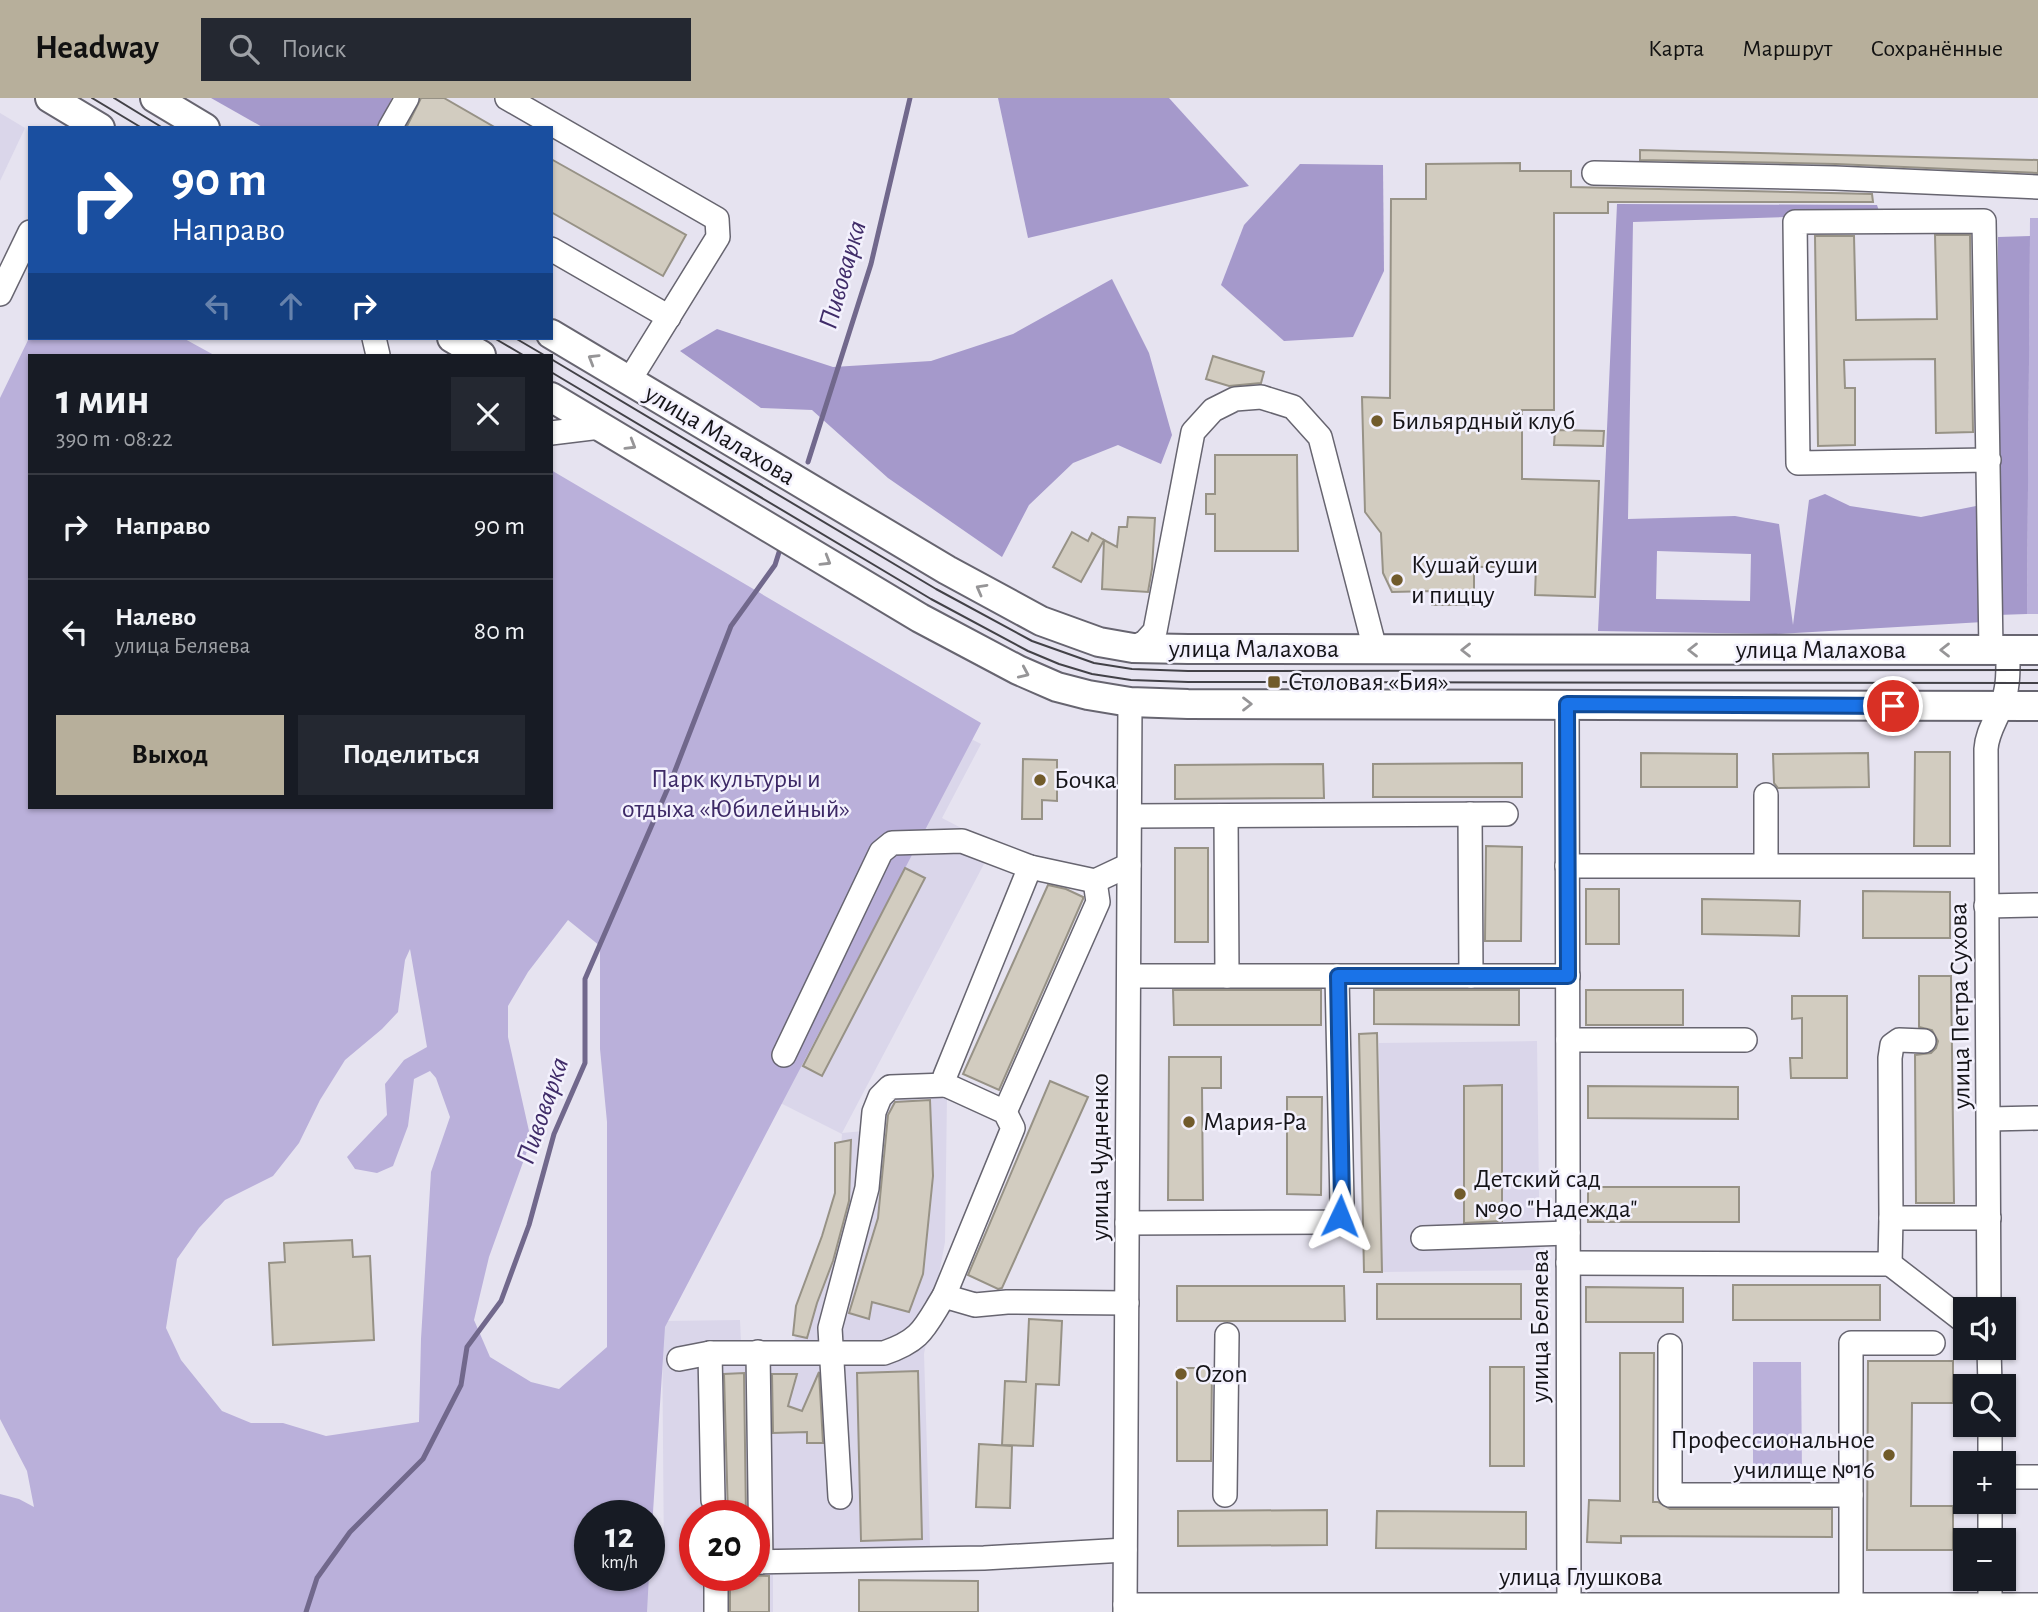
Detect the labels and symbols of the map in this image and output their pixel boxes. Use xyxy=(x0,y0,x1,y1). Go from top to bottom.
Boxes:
water label: Пивоварка xyxy=(814,218,872,332)
one-way arrow xyxy=(588,355,601,368)
street label: улица Малахова xyxy=(639,379,800,490)
place label: Бильярдный клуб xyxy=(1391,408,1575,434)
marker: Бильярдный клуб xyxy=(1369,413,1385,429)
one-way arrow xyxy=(623,436,636,449)
place label: Кушай суши и пиццу xyxy=(1411,552,1538,608)
one-way arrow xyxy=(819,553,832,566)
marker: Кушай суши и пиццу xyxy=(1389,572,1405,588)
one-way arrow xyxy=(976,584,988,597)
street label: улица Малахова xyxy=(1168,636,1339,662)
street label: улица Малахова xyxy=(1735,637,1906,663)
one-way arrow xyxy=(1460,642,1471,658)
one-way arrow xyxy=(1688,642,1698,658)
one-way arrow xyxy=(1940,642,1950,658)
one-way arrow xyxy=(1017,665,1030,679)
place label: Столовая «Бия» xyxy=(1288,669,1449,695)
marker: Столовая «Бия» xyxy=(1266,674,1282,690)
pin xyxy=(1863,676,1923,736)
one-way arrow xyxy=(1243,696,1253,712)
park label: Парк культуры и отдыха «Юбилейный» xyxy=(622,766,850,822)
place label: Бочка xyxy=(1054,767,1117,793)
marker: Бочка xyxy=(1032,772,1048,788)
street label: улица Петра Сухова xyxy=(1945,902,1975,1110)
water label: Пивоварка xyxy=(512,1054,574,1168)
street label: улица Чудненко xyxy=(1087,1073,1113,1242)
place label: Мария-Ра xyxy=(1203,1109,1307,1135)
marker: Мария-Ра xyxy=(1181,1114,1197,1130)
place label: Детский сад №90 "Надежда" xyxy=(1474,1166,1638,1222)
position arrow xyxy=(1303,1179,1377,1253)
marker: Детский сад №90 "Надежда" xyxy=(1452,1186,1468,1202)
street label: улица Беляева xyxy=(1527,1249,1553,1403)
place label: Ozon xyxy=(1195,1361,1248,1387)
marker: Ozon xyxy=(1173,1366,1189,1382)
place label: Профессиональное училище №16 xyxy=(1671,1427,1875,1483)
marker: Профессиональное училище №16 xyxy=(1881,1447,1897,1463)
speed limit sign: 20 xyxy=(679,1500,770,1591)
street label: улица Глушкова xyxy=(1498,1564,1663,1590)

